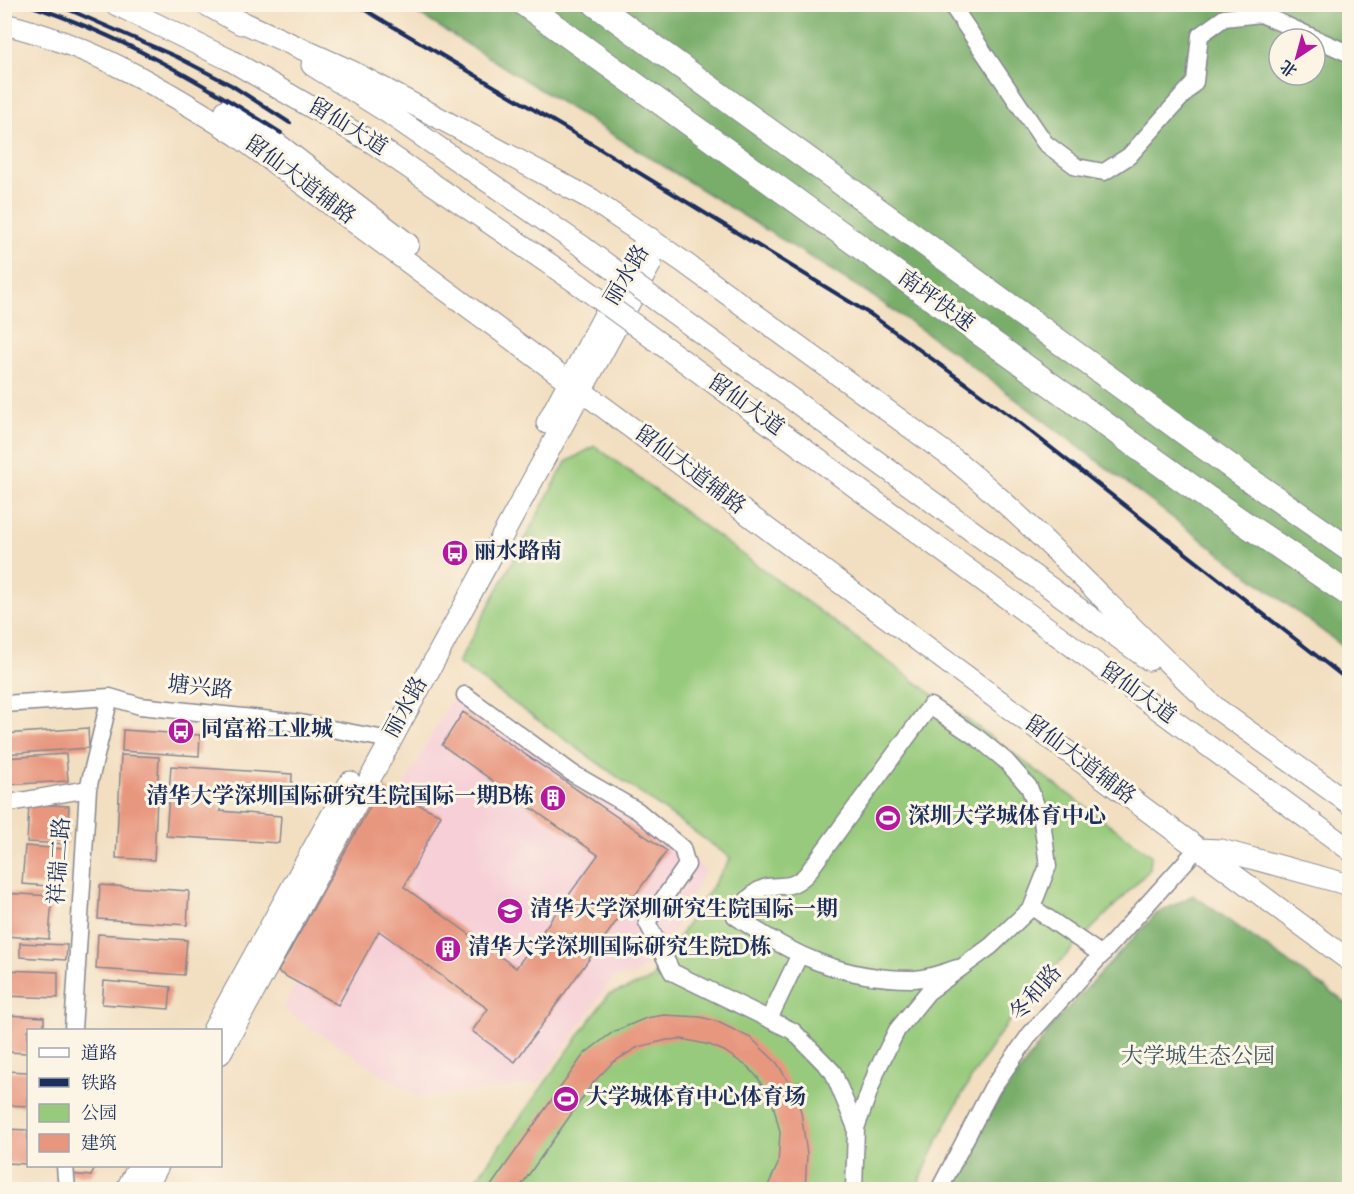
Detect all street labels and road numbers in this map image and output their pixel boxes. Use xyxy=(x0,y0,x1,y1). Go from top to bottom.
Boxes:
street label: 留仙大道 xyxy=(301,91,393,165)
street label: 留仙大道辅路 xyxy=(237,128,361,234)
street label: 丽水路 xyxy=(597,239,659,313)
street label: 南坪快速 xyxy=(890,263,980,341)
street label: 留仙大道 xyxy=(700,367,790,445)
street label: 留仙大道辅路 xyxy=(627,418,751,524)
street label: 留仙大道 xyxy=(1092,655,1182,733)
street label: 塘兴路 xyxy=(166,670,234,708)
street label: 丽水路 xyxy=(377,671,437,745)
street label: 留仙大道辅路 xyxy=(1017,708,1141,814)
street label: 祥瑞二路 xyxy=(42,816,80,906)
street label: 冬和路 xyxy=(1003,959,1071,1029)

